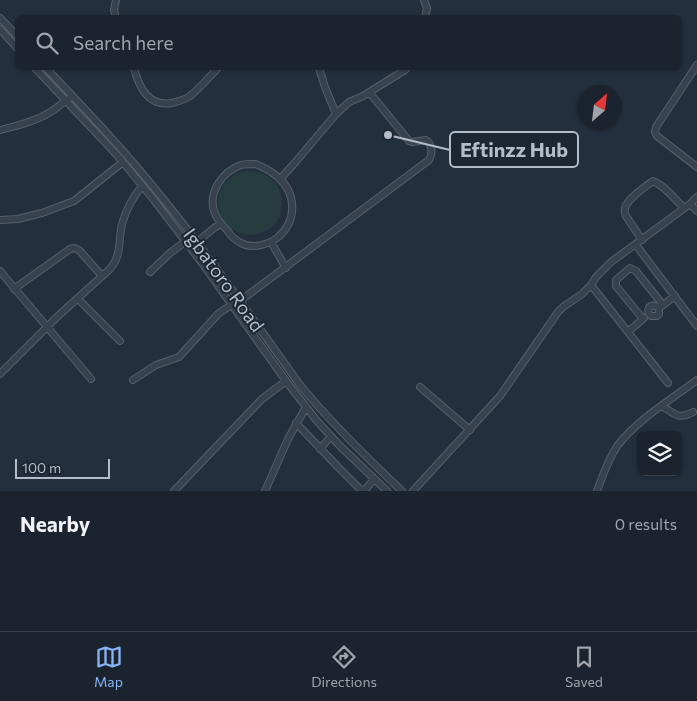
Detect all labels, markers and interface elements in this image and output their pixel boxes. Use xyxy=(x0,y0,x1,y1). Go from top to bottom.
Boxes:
search box xyxy=(15,15,682,70)
icon: search xyxy=(33,29,61,57)
text: Search here xyxy=(73,31,173,54)
north arrow xyxy=(577,85,622,130)
callout: Eftinzz Hub xyxy=(450,132,578,167)
text: Eftinzz Hub xyxy=(460,137,568,161)
street label: Igbatoro Road xyxy=(179,223,270,336)
map controls xyxy=(637,431,682,476)
button: layers xyxy=(637,431,682,476)
scale bar xyxy=(15,456,110,479)
text: 100 m xyxy=(22,459,61,476)
text: Nearby xyxy=(20,511,90,536)
text: 0 results xyxy=(615,514,677,533)
tab: Map xyxy=(94,643,123,690)
tab: Directions xyxy=(311,643,377,690)
tab: Saved xyxy=(565,643,603,690)

